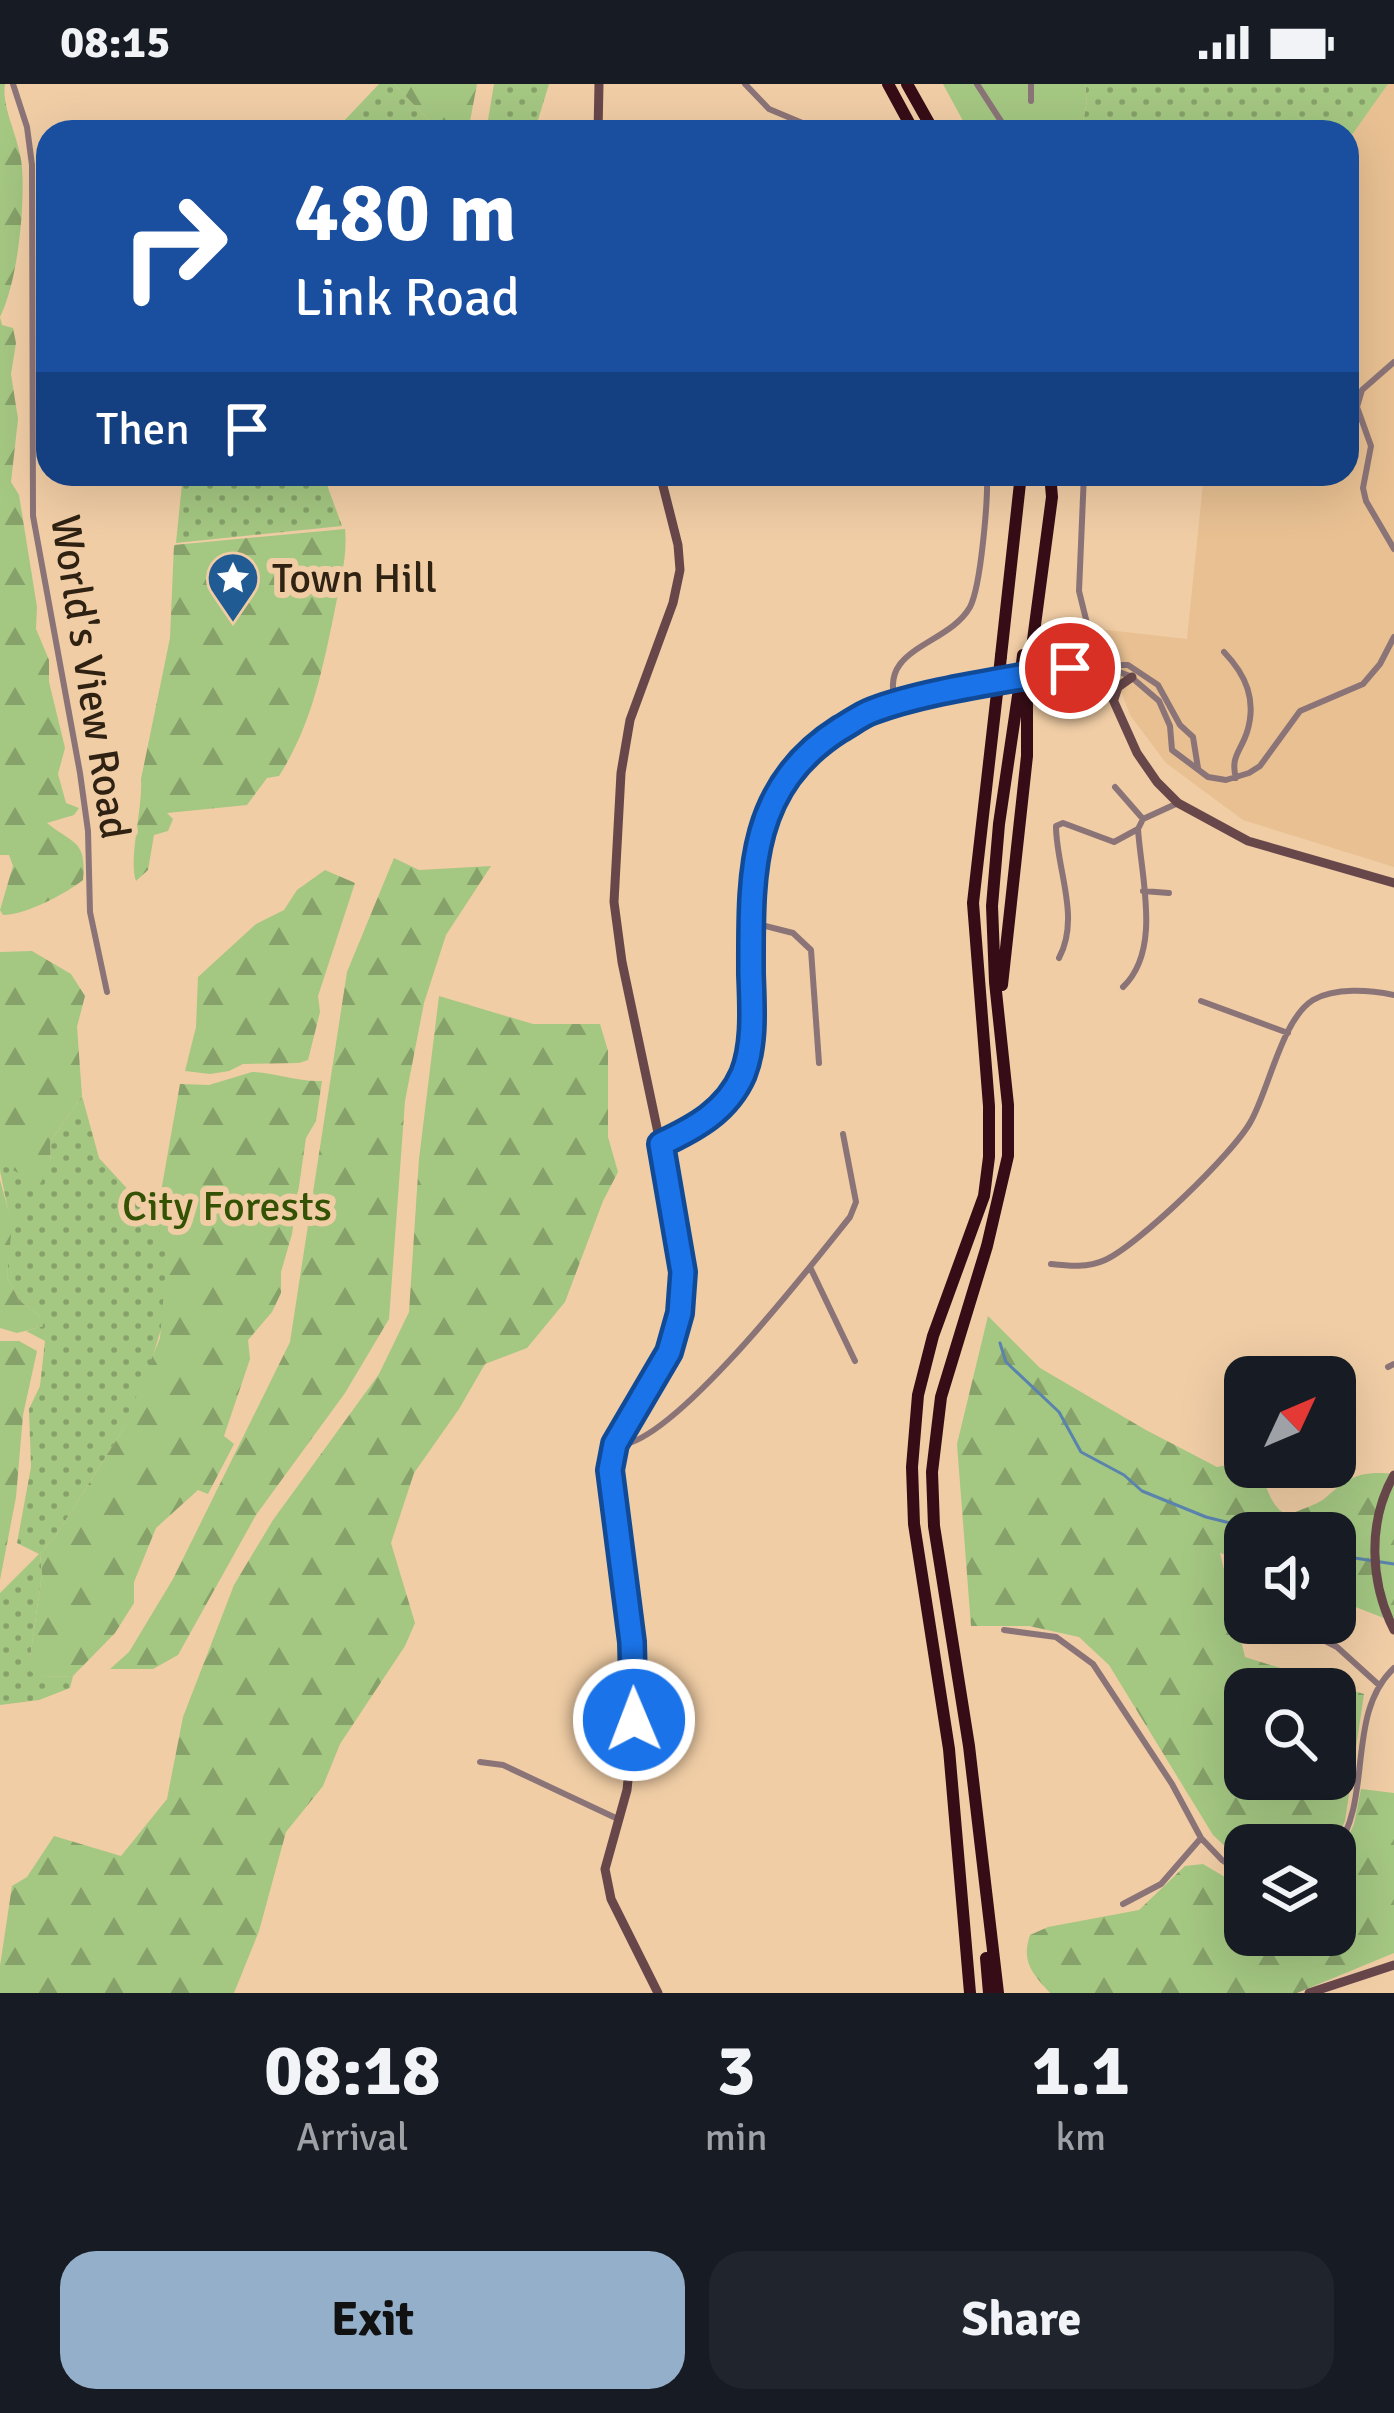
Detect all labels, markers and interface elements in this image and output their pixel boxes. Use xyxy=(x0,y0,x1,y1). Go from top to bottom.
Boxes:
text: 08:15 xyxy=(60,15,170,70)
text: 480 m xyxy=(294,161,516,265)
icon: right xyxy=(96,168,252,324)
text: Link Road xyxy=(294,264,520,331)
icon: arrive xyxy=(214,396,280,462)
text: Then xyxy=(96,402,190,457)
street label: World's View Road xyxy=(39,511,141,843)
place icon: Town Hill xyxy=(205,550,261,624)
place label: Town Hill xyxy=(272,553,437,604)
pin xyxy=(1019,617,1121,719)
icon: arrive xyxy=(1037,635,1103,701)
park label: City Forests xyxy=(122,1181,332,1232)
north arrow xyxy=(1224,1356,1356,1488)
map controls xyxy=(1224,1356,1356,1956)
button: sound xyxy=(1224,1512,1356,1644)
position arrow xyxy=(571,1657,697,1783)
button: search xyxy=(1224,1668,1356,1800)
button: layers xyxy=(1224,1824,1356,1956)
text: 08:18 xyxy=(264,2026,441,2115)
text: 3 xyxy=(717,2026,756,2115)
text: 1.1 xyxy=(1032,2026,1130,2115)
text: Arrival xyxy=(296,2113,409,2161)
text: min xyxy=(705,2113,768,2161)
text: km xyxy=(1055,2113,1106,2161)
button: Exit xyxy=(60,2251,685,2389)
button: Share xyxy=(709,2251,1334,2389)

